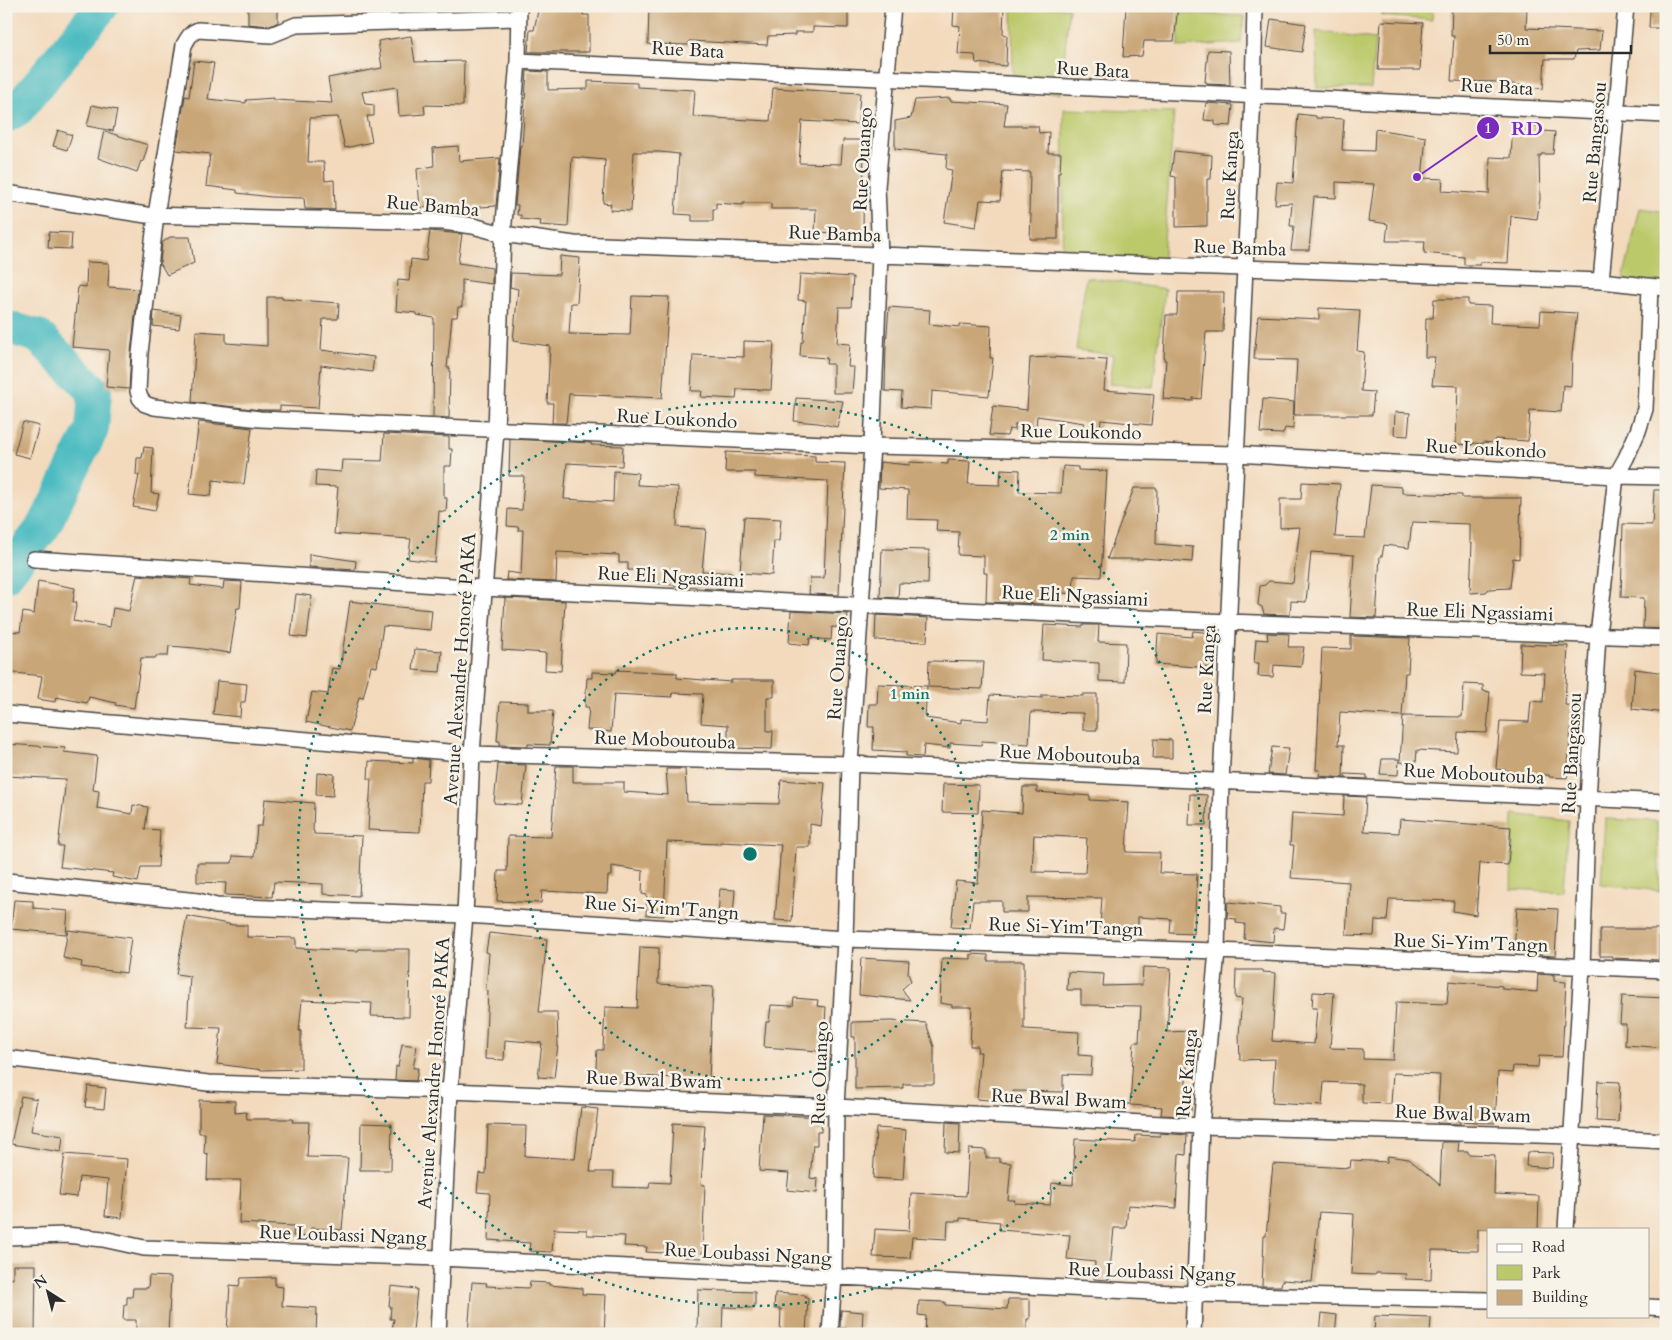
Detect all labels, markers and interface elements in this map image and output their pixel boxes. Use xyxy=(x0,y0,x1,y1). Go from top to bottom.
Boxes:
scale bar xyxy=(1490,22,1631,54)
text: 50 m xyxy=(1497,30,1529,50)
street label: Rue Bata xyxy=(651,35,725,65)
street label: Rue Bata xyxy=(1056,55,1130,85)
street label: Rue Bata xyxy=(1460,72,1534,102)
street label: Rue Bangassou xyxy=(1577,80,1613,204)
street label: Rue Ouango xyxy=(847,106,879,212)
callout: RD xyxy=(1476,111,1552,146)
text: RD xyxy=(1511,115,1543,142)
text: 1 xyxy=(1484,118,1492,138)
street label: Rue Kanga xyxy=(1215,130,1245,220)
street label: Rue Bamba xyxy=(385,189,480,223)
street label: Rue Bamba xyxy=(788,219,882,249)
street label: Rue Bamba xyxy=(1193,233,1287,263)
street label: Rue Loukondo xyxy=(616,403,738,435)
street label: Rue Loukondo xyxy=(1020,418,1142,446)
street label: Rue Loukondo xyxy=(1425,433,1547,465)
text: 2 min xyxy=(1050,525,1090,545)
street label: Avenue Alexandre Honoré PAKA xyxy=(438,531,483,806)
street label: Rue Eli Ngassiami xyxy=(597,560,745,594)
street label: Rue Eli Ngassiami xyxy=(1001,579,1149,613)
street label: Rue Eli Ngassiami xyxy=(1406,596,1554,628)
street label: Rue Ouango xyxy=(821,615,855,721)
street label: Rue Kanga xyxy=(1192,624,1222,714)
text: 1 min xyxy=(890,684,930,704)
street label: Rue Bangassou xyxy=(1556,692,1588,814)
street label: Rue Moboutouba xyxy=(594,725,736,755)
street label: Rue Moboutouba xyxy=(999,738,1141,772)
street label: Rue Moboutouba xyxy=(1403,757,1545,791)
centre of rings xyxy=(741,845,759,863)
street label: Rue Si-Yim'Tangn xyxy=(584,890,740,926)
street label: Rue Si-Yim'Tangn xyxy=(988,911,1144,943)
street label: Rue Si-Yim'Tangn xyxy=(1393,927,1549,959)
street label: Avenue Alexandre Honoré PAKA xyxy=(412,935,457,1210)
street label: Rue Ouango xyxy=(805,1021,835,1126)
street label: Rue Kanga xyxy=(1170,1027,1204,1119)
street label: Rue Bwal Bwam xyxy=(586,1065,723,1095)
street label: Rue Bwal Bwam xyxy=(990,1082,1128,1116)
street label: Rue Bwal Bwam xyxy=(1395,1099,1532,1129)
street label: Rue Loubassi Ngang xyxy=(259,1219,428,1251)
legend xyxy=(1487,1228,1650,1318)
street label: Rue Loubassi Ngang xyxy=(664,1237,833,1271)
text: Road xyxy=(1532,1237,1565,1257)
street label: Rue Loubassi Ngang xyxy=(1068,1256,1237,1288)
text: Park xyxy=(1532,1263,1561,1283)
north arrow xyxy=(22,1268,72,1318)
text: N xyxy=(30,1271,51,1293)
text: Building xyxy=(1532,1287,1588,1307)

